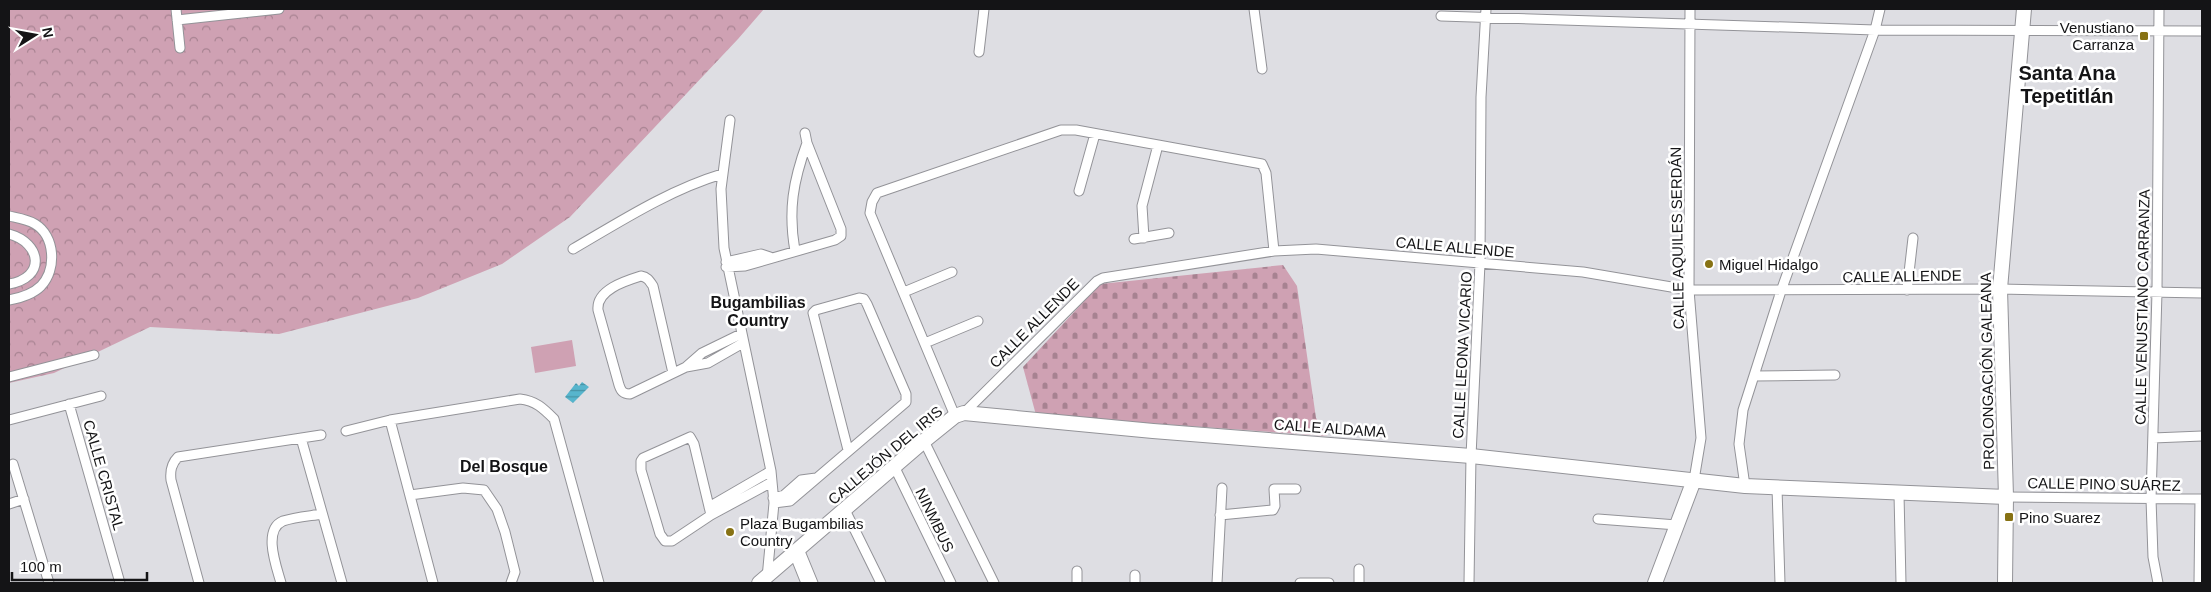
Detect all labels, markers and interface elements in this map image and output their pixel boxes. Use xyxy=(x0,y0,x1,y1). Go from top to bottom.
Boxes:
north arrow xyxy=(10,10,60,60)
place label: Venustiano Carranza xyxy=(2060,19,2135,53)
text: N xyxy=(39,26,57,39)
marker: Venustiano Carranza xyxy=(2138,30,2150,42)
district label: Santa Ana Tepetitlán xyxy=(2018,62,2116,107)
street label: CALLE AQUILES SERDÁN xyxy=(1667,147,1687,329)
street label: CALLE VENUSTIANO CARRANZA xyxy=(2131,189,2153,425)
street label: CALLE ALLENDE xyxy=(1395,233,1515,261)
place label: Miguel Hidalgo xyxy=(1719,256,1818,273)
marker: Miguel Hidalgo xyxy=(1703,258,1715,270)
street label: CALLE ALLENDE xyxy=(1842,266,1962,286)
street label: CALLE LEONA VICARIO xyxy=(1449,271,1475,439)
street label: PROLONGACIÓN GALEANA xyxy=(1977,272,1997,470)
street label: CALLE ALLENDE xyxy=(986,275,1082,371)
district label: Bugambilias Country xyxy=(710,294,806,329)
street label: CALLEJÓN DEL IRIS xyxy=(825,402,945,508)
street label: CALLE ALDAMA xyxy=(1273,416,1387,440)
street label: CALLE CRISTAL xyxy=(80,418,128,532)
district label: Del Bosque xyxy=(460,458,548,475)
street label: CALLE PINO SUÁREZ xyxy=(2027,474,2181,494)
street label: NINMBUS xyxy=(912,485,958,555)
place label: Pino Suarez xyxy=(2019,509,2101,526)
marker: Pino Suarez xyxy=(2003,511,2015,523)
place label: Plaza Bugambilias Country xyxy=(740,515,863,549)
marker: Plaza Bugambilias Country xyxy=(724,526,736,538)
scale bar xyxy=(12,550,148,582)
text: 100 m xyxy=(20,558,62,575)

